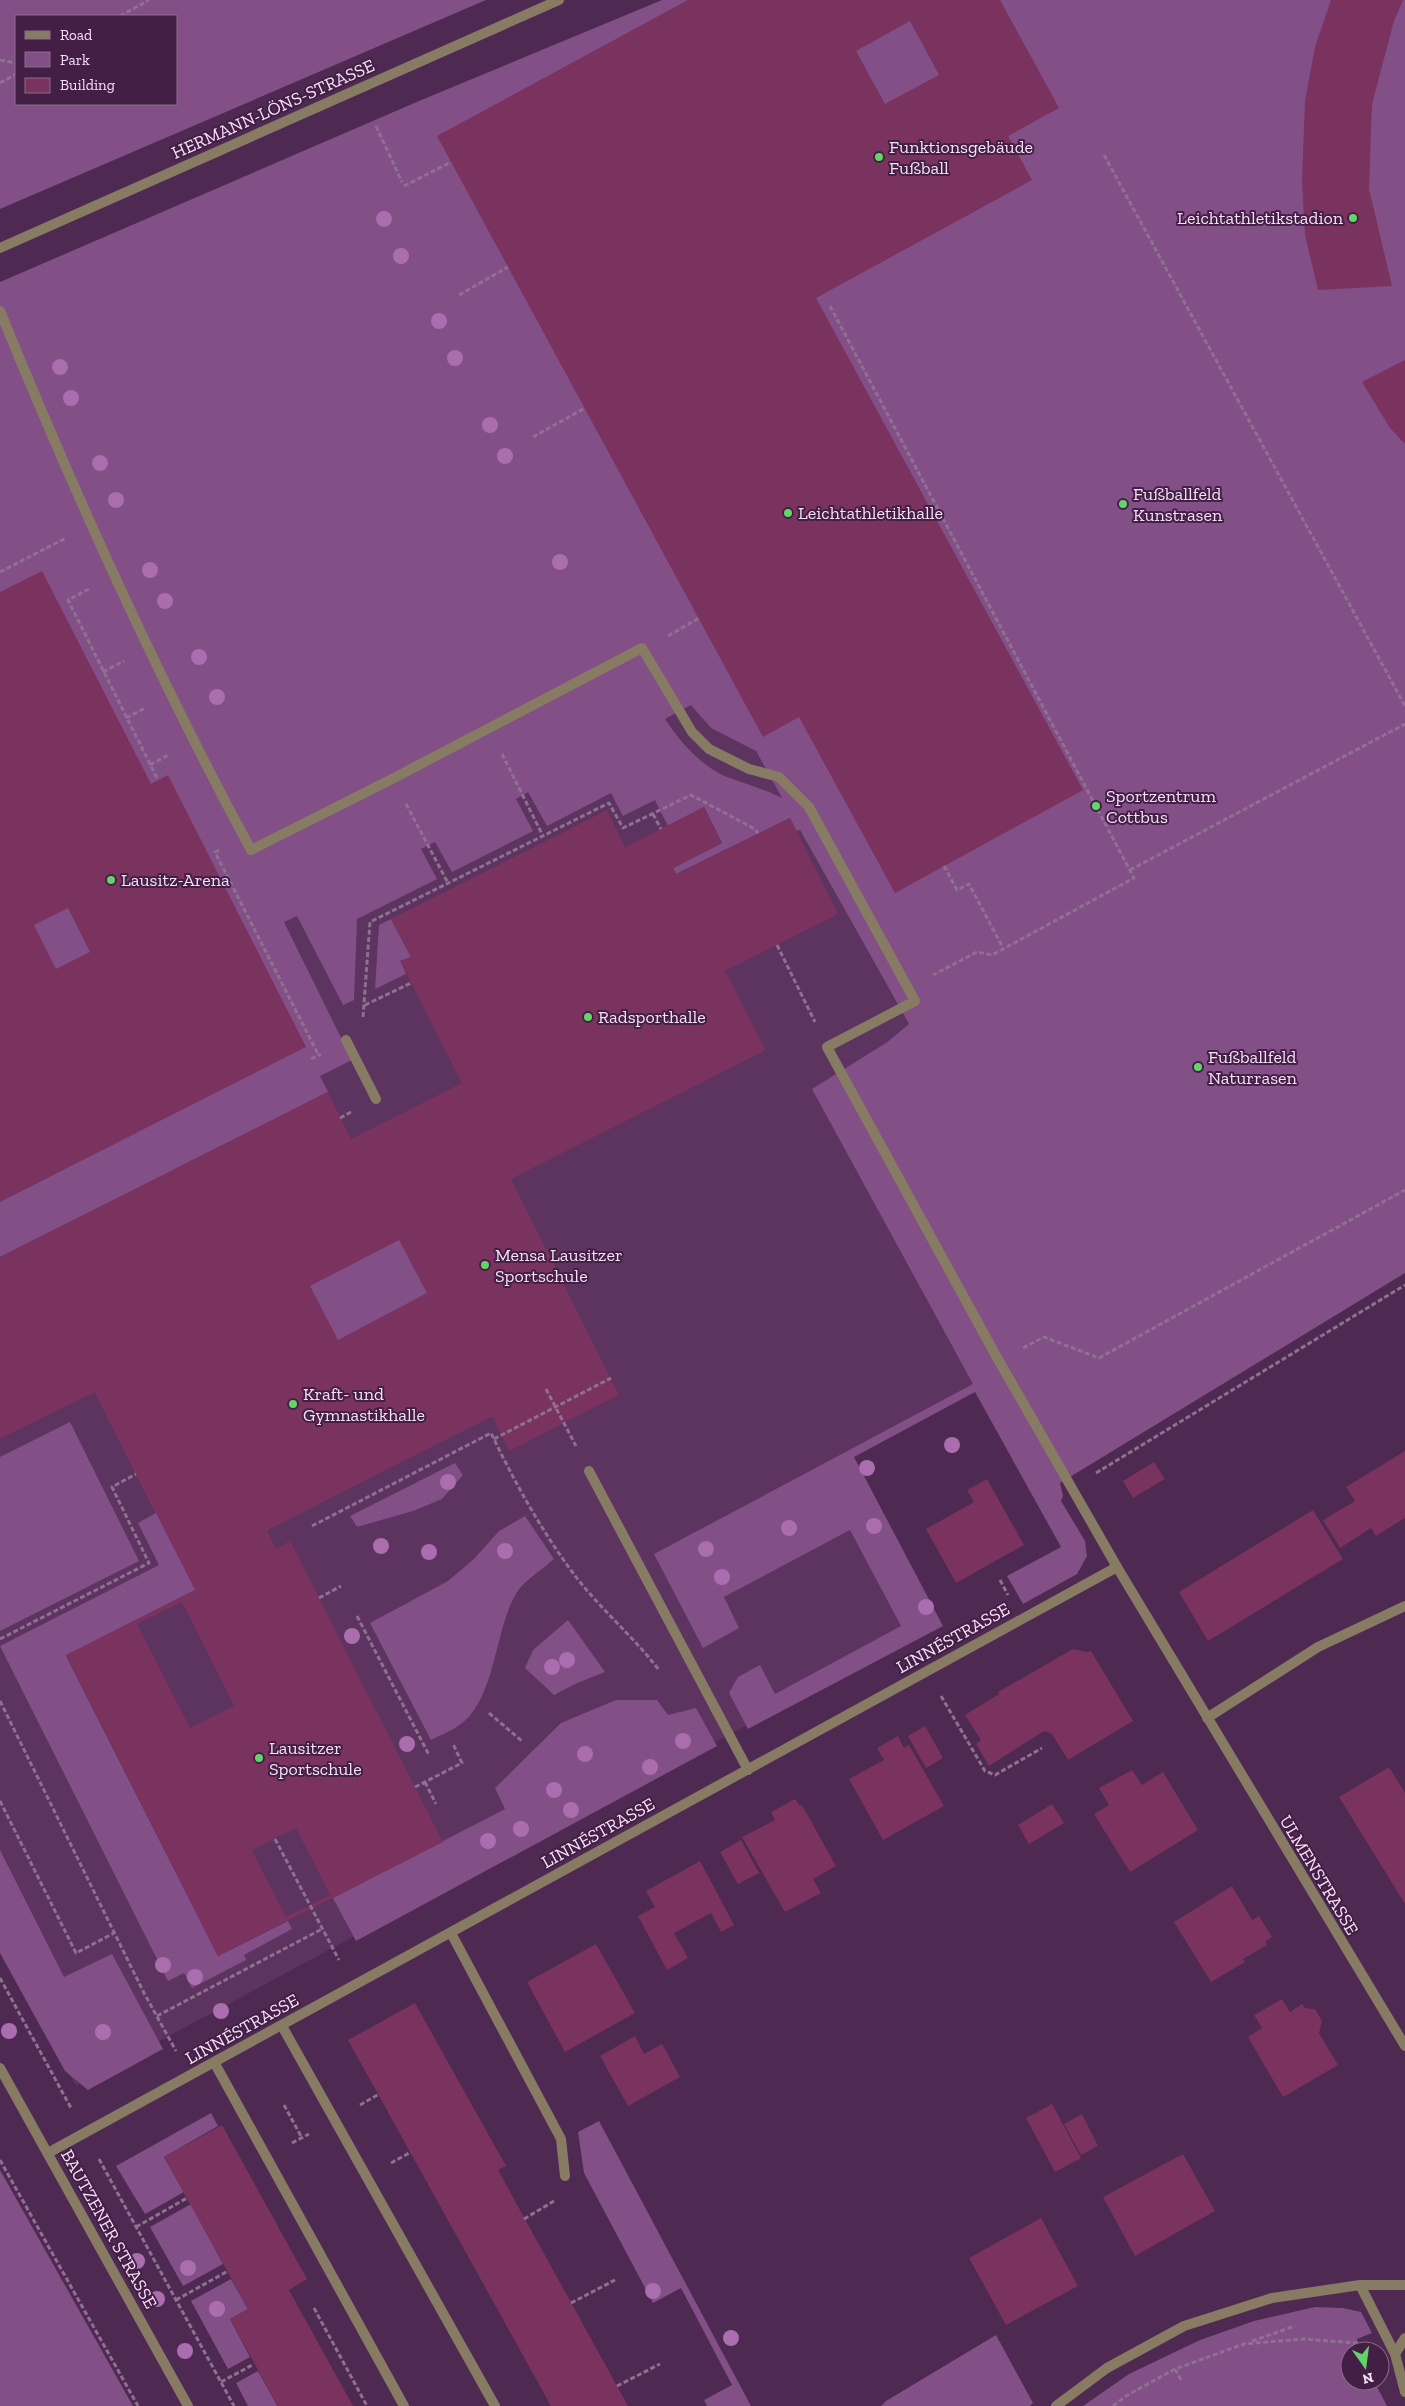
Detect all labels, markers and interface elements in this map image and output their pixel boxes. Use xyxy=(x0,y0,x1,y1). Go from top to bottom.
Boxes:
legend xyxy=(15,15,178,105)
text: Road xyxy=(60,26,93,44)
text: Park xyxy=(60,51,90,69)
street label: HERMANN-LÖNS-STRASSE xyxy=(168,54,378,164)
text: Building xyxy=(60,76,115,94)
place label: Funktionsgebäude Fußball xyxy=(889,136,1033,179)
marker: Funktionsgebäude Fußball xyxy=(873,151,885,163)
place label: Leichtathletikstadion xyxy=(1177,207,1344,229)
marker: Leichtathletikstadion xyxy=(1347,212,1359,224)
place label: Fußballfeld Kunstrasen xyxy=(1133,483,1223,526)
marker: Fußballfeld Kunstrasen xyxy=(1117,498,1129,510)
place label: Leichtathletikhalle xyxy=(798,502,943,524)
marker: Leichtathletikhalle xyxy=(782,507,794,519)
place label: Sportzentrum Cottbus xyxy=(1106,785,1216,828)
marker: Sportzentrum Cottbus xyxy=(1090,800,1102,812)
place label: Lausitz-Arena xyxy=(121,869,230,891)
marker: Lausitz-Arena xyxy=(105,874,117,886)
place label: Radsporthalle xyxy=(598,1006,706,1028)
marker: Radsporthalle xyxy=(582,1011,594,1023)
place label: Fußballfeld Naturrasen xyxy=(1208,1046,1297,1089)
marker: Fußballfeld Naturrasen xyxy=(1192,1061,1204,1073)
place label: Mensa Lausitzer Sportschule xyxy=(495,1244,622,1287)
marker: Mensa Lausitzer Sportschule xyxy=(479,1259,491,1271)
place label: Kraft- und Gymnastikhalle xyxy=(303,1383,425,1426)
marker: Kraft- und Gymnastikhalle xyxy=(287,1398,299,1410)
street label: LINNÉSTRASSE xyxy=(893,1598,1013,1678)
place label: Lausitzer Sportschule xyxy=(269,1737,362,1780)
marker: Lausitzer Sportschule xyxy=(253,1752,265,1764)
street label: LINNÉSTRASSE xyxy=(538,1793,658,1873)
street label: ULMENSTRASSE xyxy=(1275,1811,1363,1939)
street label: LINNÉSTRASSE xyxy=(182,1989,302,2069)
street label: BAUTZENER STRASSE xyxy=(56,2145,162,2313)
north arrow xyxy=(1340,2341,1390,2391)
text: N xyxy=(1360,2369,1375,2388)

